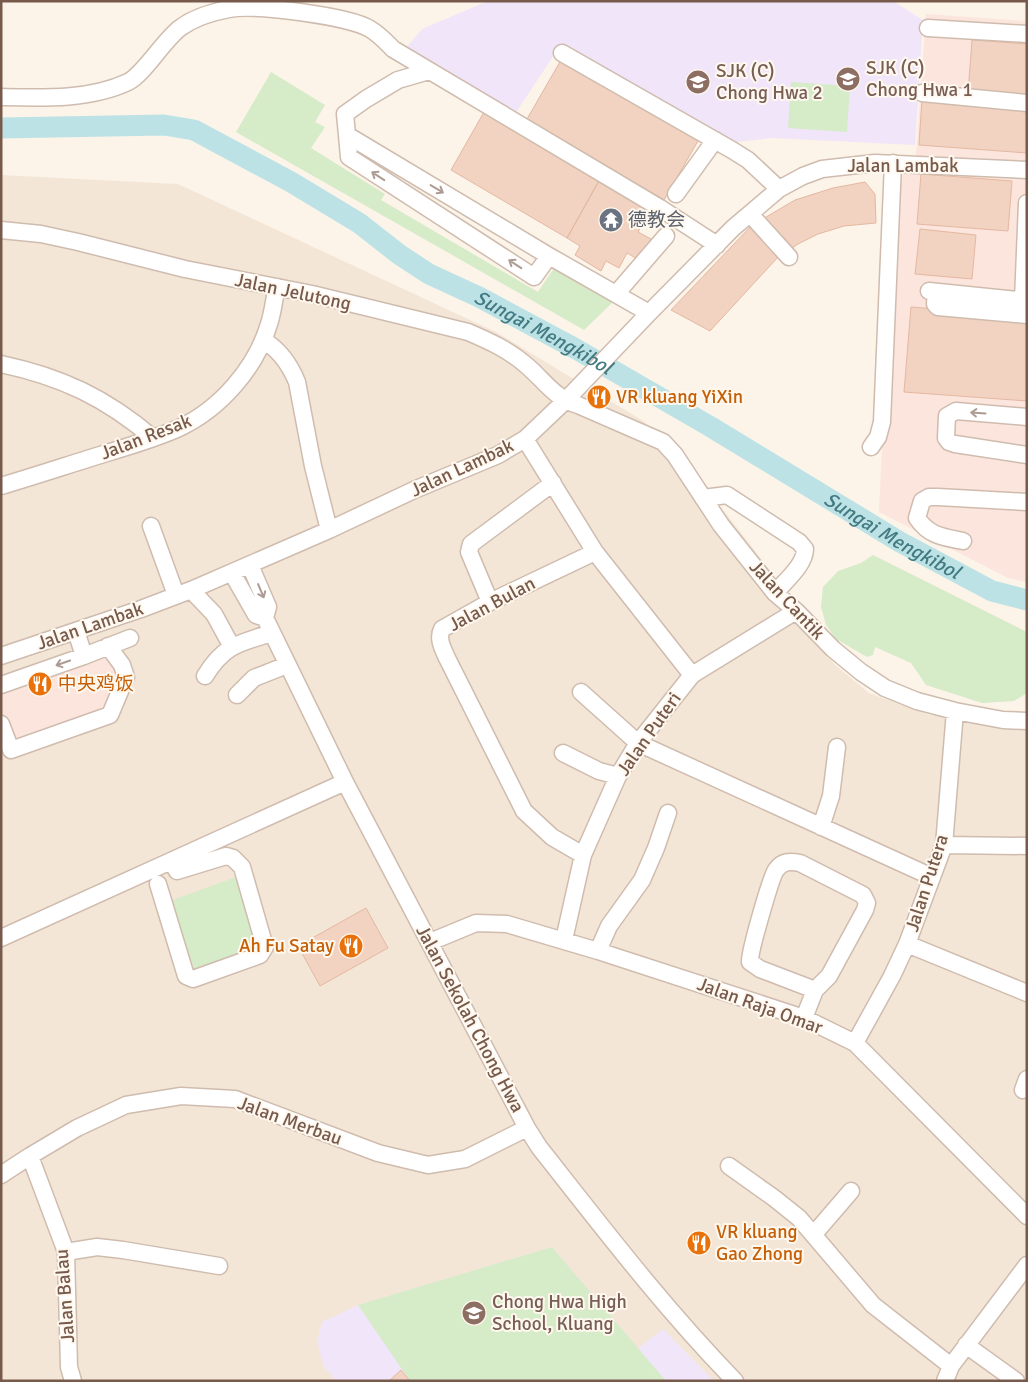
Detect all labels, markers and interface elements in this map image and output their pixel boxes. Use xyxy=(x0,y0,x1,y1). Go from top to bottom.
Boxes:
place label: SJK (C) Chong Hwa 1 xyxy=(866,56,973,102)
place label: SJK (C) Chong Hwa 2 xyxy=(716,59,823,105)
school or university icon: SJK (C) Chong Hwa 1 xyxy=(835,66,861,92)
school or university icon: SJK (C) Chong Hwa 2 xyxy=(685,69,711,95)
street label: Jalan Lambak xyxy=(847,154,959,178)
one-way arrow xyxy=(371,171,385,181)
one-way arrow xyxy=(430,185,444,195)
temple icon: 德教会 xyxy=(598,207,624,233)
place label: 德教会 xyxy=(628,208,685,232)
one-way arrow xyxy=(508,259,522,269)
street label: Jalan Jelutong xyxy=(233,268,353,316)
water label: Sungai Mengkibol xyxy=(470,284,619,381)
restaurant icon: VR kluang YiXin xyxy=(586,384,612,410)
place label: VR kluang YiXin xyxy=(616,385,743,409)
one-way arrow xyxy=(970,408,986,418)
street label: Jalan Resak xyxy=(97,409,195,465)
street label: Jalan Lambak xyxy=(407,433,518,502)
water label: Sungai Mengkibol xyxy=(820,486,967,585)
street label: Jalan Cantik xyxy=(744,555,830,645)
street label: Jalan Bulan xyxy=(444,571,540,637)
one-way arrow xyxy=(256,583,266,598)
street label: Jalan Lambak xyxy=(34,596,147,655)
one-way arrow xyxy=(56,659,71,668)
restaurant icon: 中央鸡饭 xyxy=(27,671,53,697)
place label: 中央鸡饭 xyxy=(58,672,134,696)
street label: Jalan Puteri xyxy=(611,687,687,781)
street label: Jalan Putera xyxy=(900,831,954,935)
street label: Jalan Sekolah Chong Hwa xyxy=(410,921,530,1117)
restaurant icon: Ah Fu Satay xyxy=(338,933,364,959)
place label: Ah Fu Satay xyxy=(239,934,334,958)
street label: Jalan Raja Omar xyxy=(694,972,826,1040)
street label: Jalan Merbau xyxy=(235,1091,345,1151)
place label: VR kluang Gao Zhong xyxy=(716,1220,803,1266)
restaurant icon: VR kluang Gao Zhong xyxy=(686,1230,712,1256)
street label: Jalan Balau xyxy=(50,1248,80,1344)
place label: Chong Hwa High School, Kluang xyxy=(492,1290,627,1336)
school or university icon: Chong Hwa High School, Kluang xyxy=(461,1300,487,1326)

